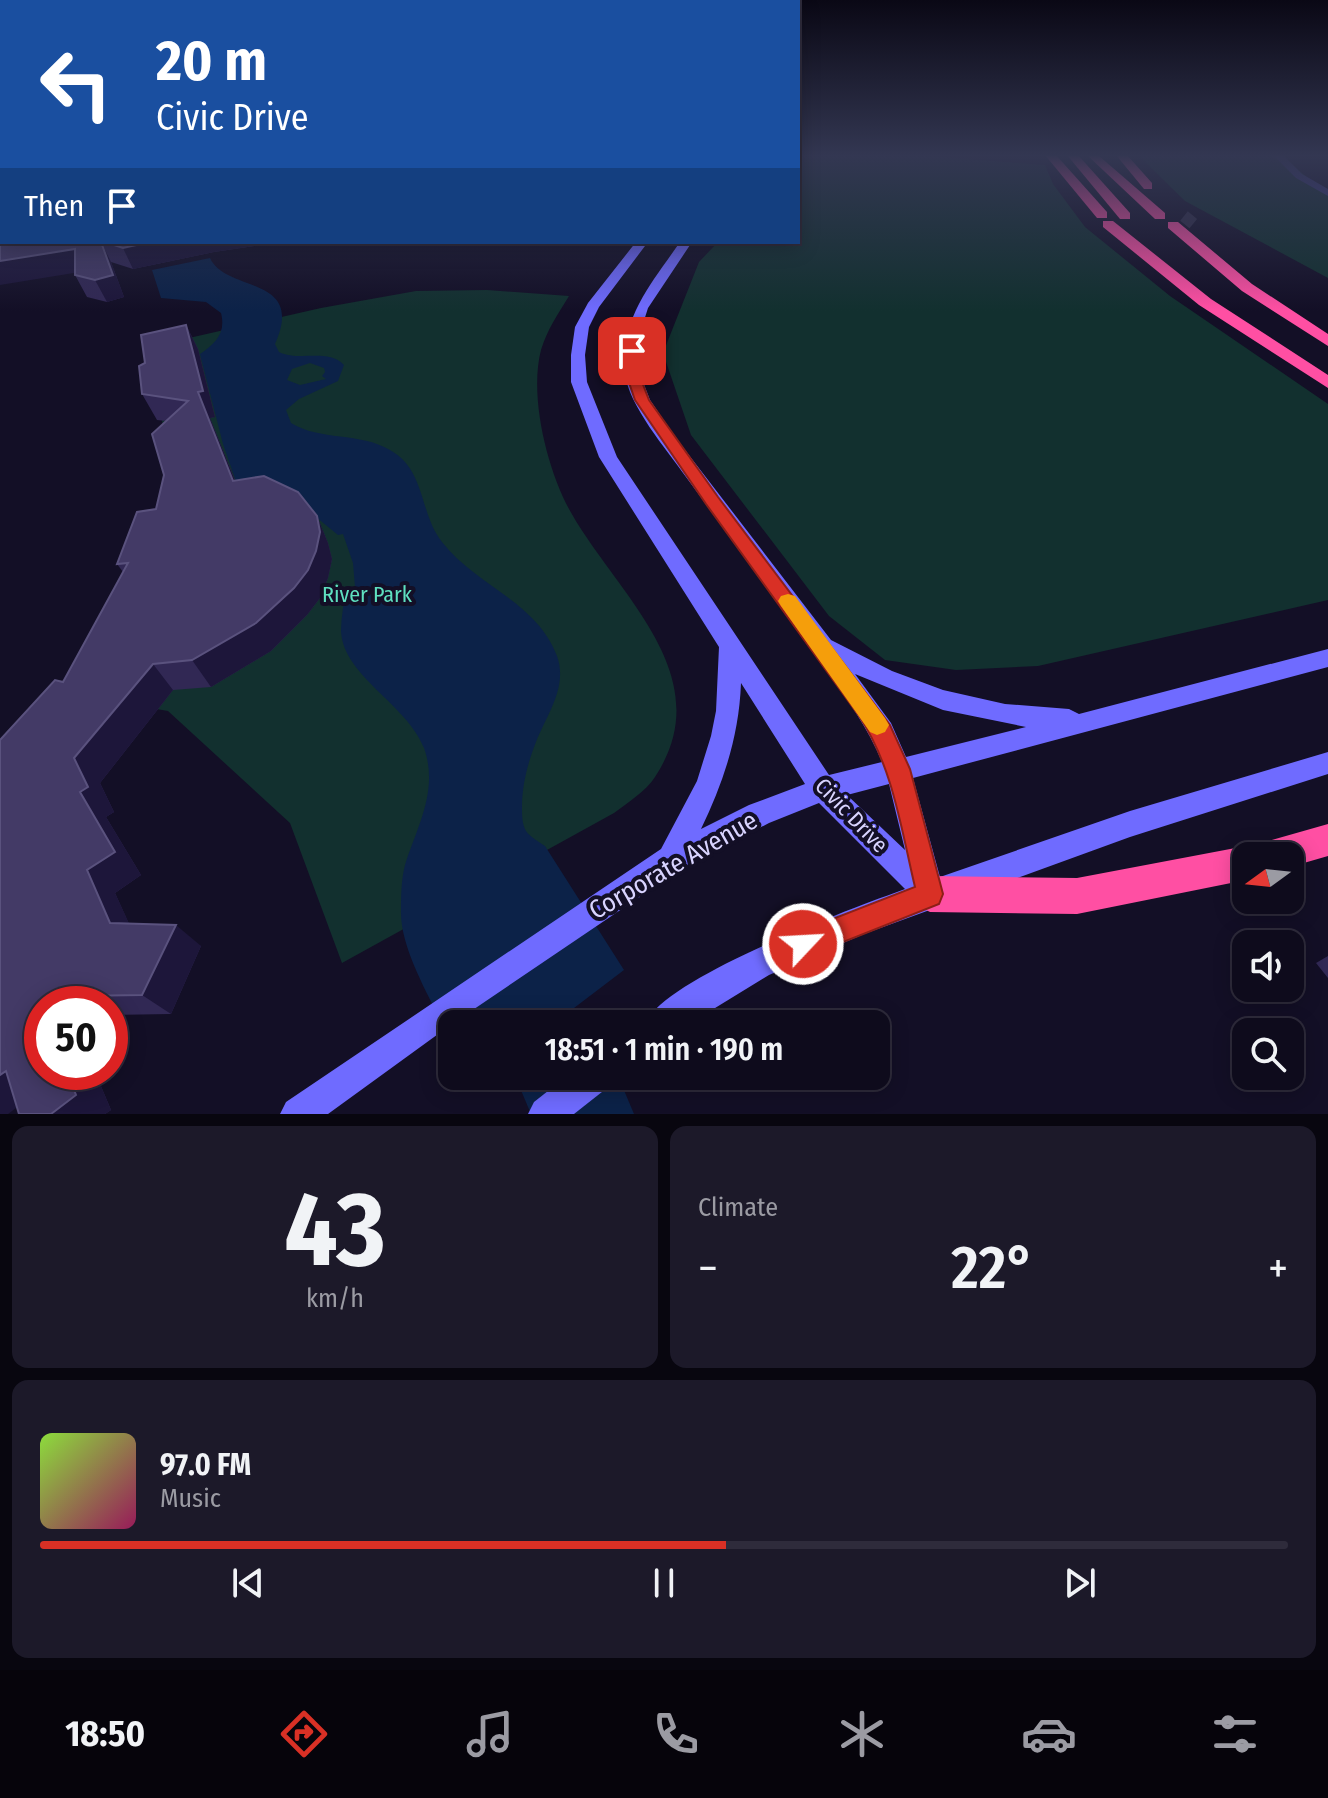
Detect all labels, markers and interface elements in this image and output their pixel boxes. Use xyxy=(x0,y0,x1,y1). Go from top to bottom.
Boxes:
text: 20 m xyxy=(156,28,267,95)
icon: left xyxy=(24,32,128,136)
text: Civic Drive xyxy=(156,96,309,140)
icon: arrive xyxy=(100,184,144,228)
text: Then xyxy=(24,188,84,224)
pin xyxy=(598,317,666,385)
icon: arrive xyxy=(610,329,654,373)
park label: River Park xyxy=(322,581,413,608)
street label: Civic Drive xyxy=(810,772,894,858)
street label: Corporate Avenue xyxy=(584,805,763,926)
north arrow xyxy=(1232,842,1304,914)
map controls xyxy=(1232,842,1304,1090)
position arrow xyxy=(761,902,845,986)
button: sound xyxy=(1232,930,1304,1002)
speed limit sign: 50 xyxy=(24,986,128,1090)
button: search xyxy=(1232,1018,1304,1090)
text: 18:51 · 1 min · 190 m xyxy=(545,1032,783,1068)
text: 43 xyxy=(284,1168,386,1293)
text: Climate xyxy=(698,1192,778,1223)
text: 22° xyxy=(951,1232,1035,1304)
text: − xyxy=(698,1242,718,1295)
text: + xyxy=(1268,1242,1288,1295)
text: km/h xyxy=(306,1283,364,1314)
text: 97.0 FM xyxy=(160,1447,251,1483)
text: Music xyxy=(160,1483,221,1514)
icon: previous xyxy=(226,1561,270,1605)
icon: pause xyxy=(642,1561,686,1605)
icon: next xyxy=(1058,1561,1102,1605)
icon: directions xyxy=(276,1706,332,1762)
icon: music xyxy=(462,1706,518,1762)
icon: phone xyxy=(648,1706,704,1762)
icon: climate xyxy=(834,1706,890,1762)
icon: car xyxy=(1021,1706,1077,1762)
icon: filters xyxy=(1207,1706,1263,1762)
text: 18:50 xyxy=(65,1712,145,1756)

